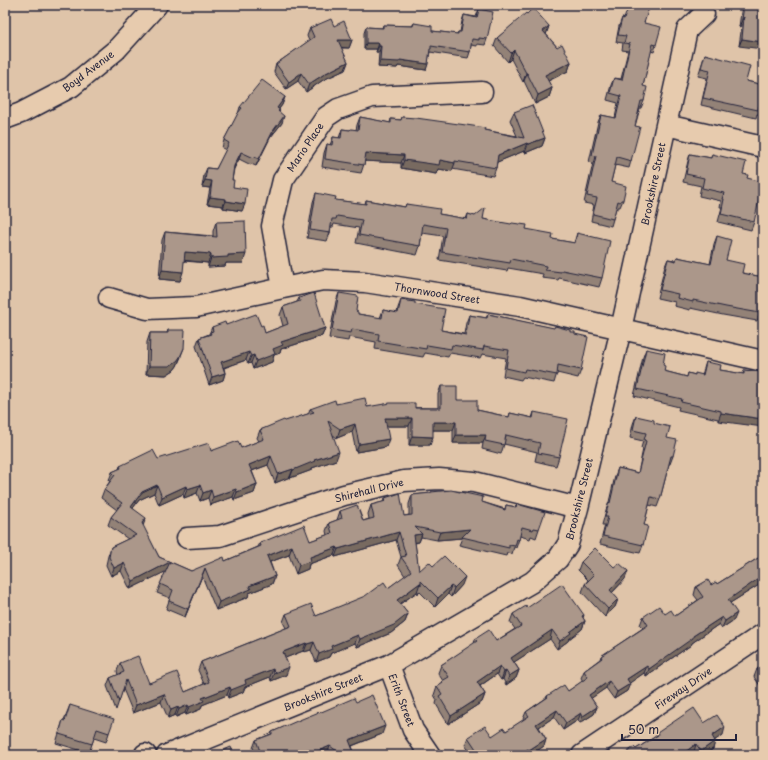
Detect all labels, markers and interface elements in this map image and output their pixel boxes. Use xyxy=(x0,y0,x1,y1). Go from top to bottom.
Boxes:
street label: Boyd Avenue xyxy=(59,46,118,96)
street label: Mario Place xyxy=(283,119,327,174)
street label: Brookshire Street xyxy=(636,141,669,227)
street label: Thornwood Street xyxy=(393,278,481,307)
street label: Brookshire Street xyxy=(561,456,596,542)
street label: Shirehall Drive xyxy=(333,474,405,505)
street label: Fireway Drive xyxy=(651,663,714,712)
street label: Brookshire Street xyxy=(281,669,365,714)
street label: Erith Street xyxy=(386,671,419,728)
scale bar xyxy=(622,716,736,742)
text: 50 m xyxy=(628,720,659,738)

